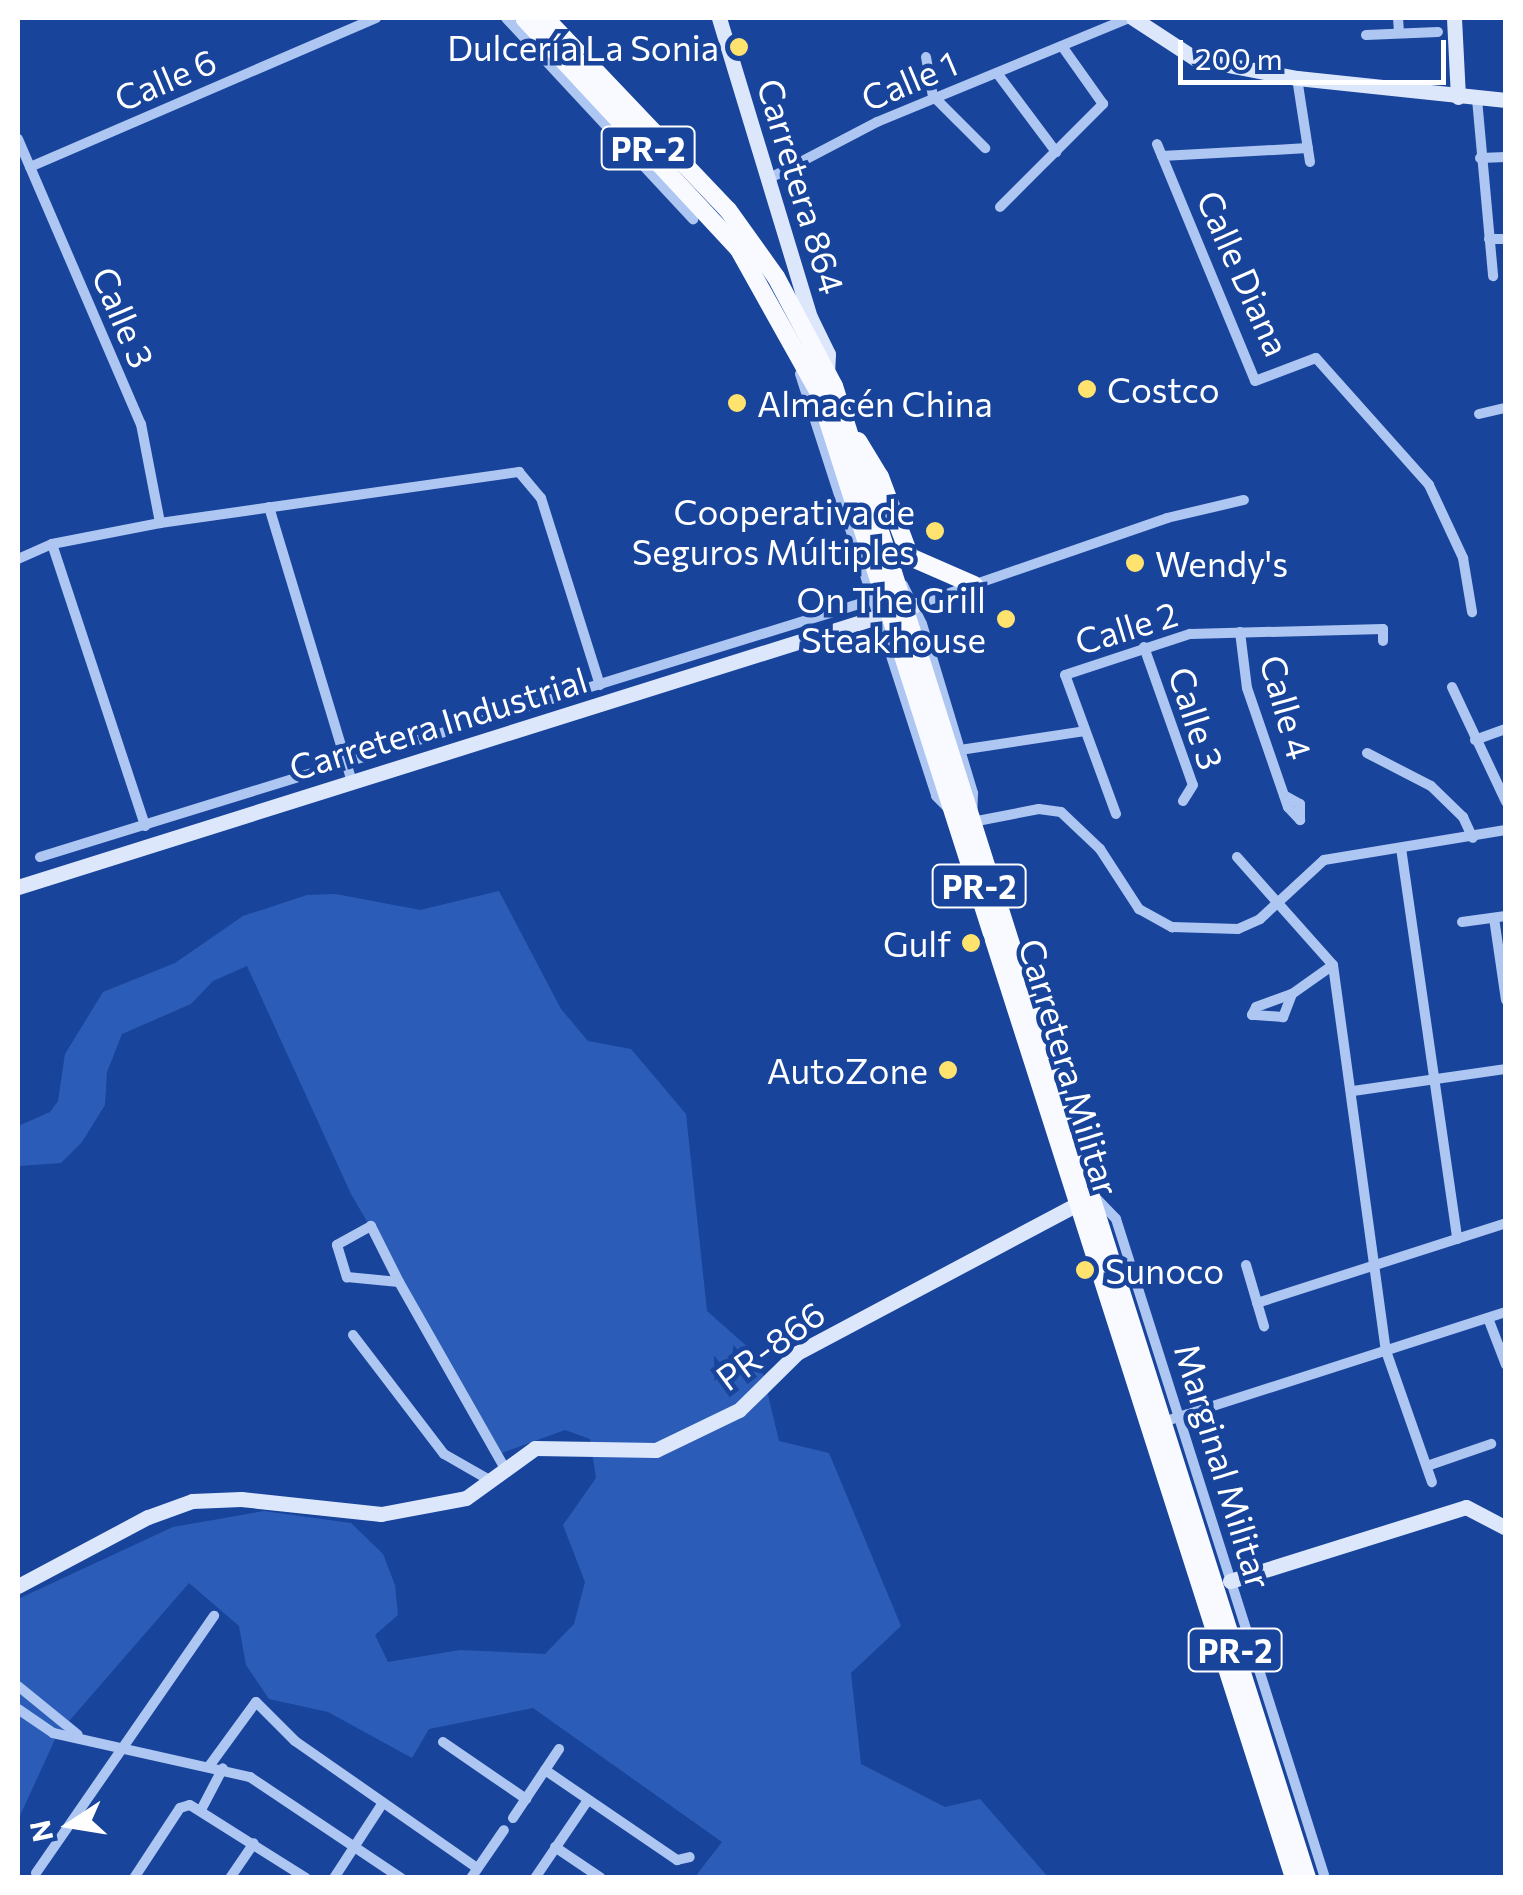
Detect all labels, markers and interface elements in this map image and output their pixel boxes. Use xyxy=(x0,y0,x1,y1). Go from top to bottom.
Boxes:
scale bar xyxy=(1183,20,1450,82)
place label: Dulcería La Sonia xyxy=(447,26,719,68)
marker: Dulcería La Sonia xyxy=(728,36,750,58)
street label: Calle 6 xyxy=(108,39,222,119)
text: 200 m xyxy=(1195,39,1283,76)
street label: Calle 1 xyxy=(855,41,963,119)
street label: Carretera 864 xyxy=(749,73,855,299)
road number: PR-2 xyxy=(600,121,696,175)
street label: Calle Diana xyxy=(1189,184,1299,362)
street label: Calle 3 xyxy=(84,260,164,374)
place label: Costco xyxy=(1107,368,1220,410)
marker: Costco xyxy=(1076,378,1098,400)
place label: Almacén China xyxy=(757,382,993,424)
marker: Almacén China xyxy=(726,392,748,414)
place label: Cooperativa de Seguros Múltiples xyxy=(632,490,915,572)
marker: Cooperativa de Seguros Múltiples xyxy=(924,520,946,542)
place label: Wendy's xyxy=(1155,542,1288,584)
marker: Wendy's xyxy=(1124,552,1146,574)
place label: On The Grill Steakhouse xyxy=(797,578,986,660)
street label: Calle 2 xyxy=(1070,592,1182,662)
marker: On The Grill Steakhouse xyxy=(995,608,1017,630)
street label: Calle 4 xyxy=(1252,650,1322,764)
street label: Carretera Industrial xyxy=(284,658,592,788)
street label: Calle 3 xyxy=(1161,661,1233,775)
road number: PR-2 xyxy=(932,859,1026,913)
place label: Gulf xyxy=(883,922,951,964)
marker: Gulf xyxy=(960,932,982,954)
street label: Carretera Militar xyxy=(1011,934,1129,1200)
place label: AutoZone xyxy=(767,1049,928,1091)
marker: AutoZone xyxy=(937,1059,959,1081)
place label: Sunoco xyxy=(1105,1249,1224,1291)
marker: Sunoco xyxy=(1074,1259,1096,1281)
street label: PR-866 xyxy=(708,1292,832,1398)
street label: Marginal Militar xyxy=(1167,1338,1281,1594)
road number: PR-2 xyxy=(1188,1623,1282,1677)
north arrow xyxy=(20,1775,120,1875)
text: N xyxy=(22,1817,59,1845)

